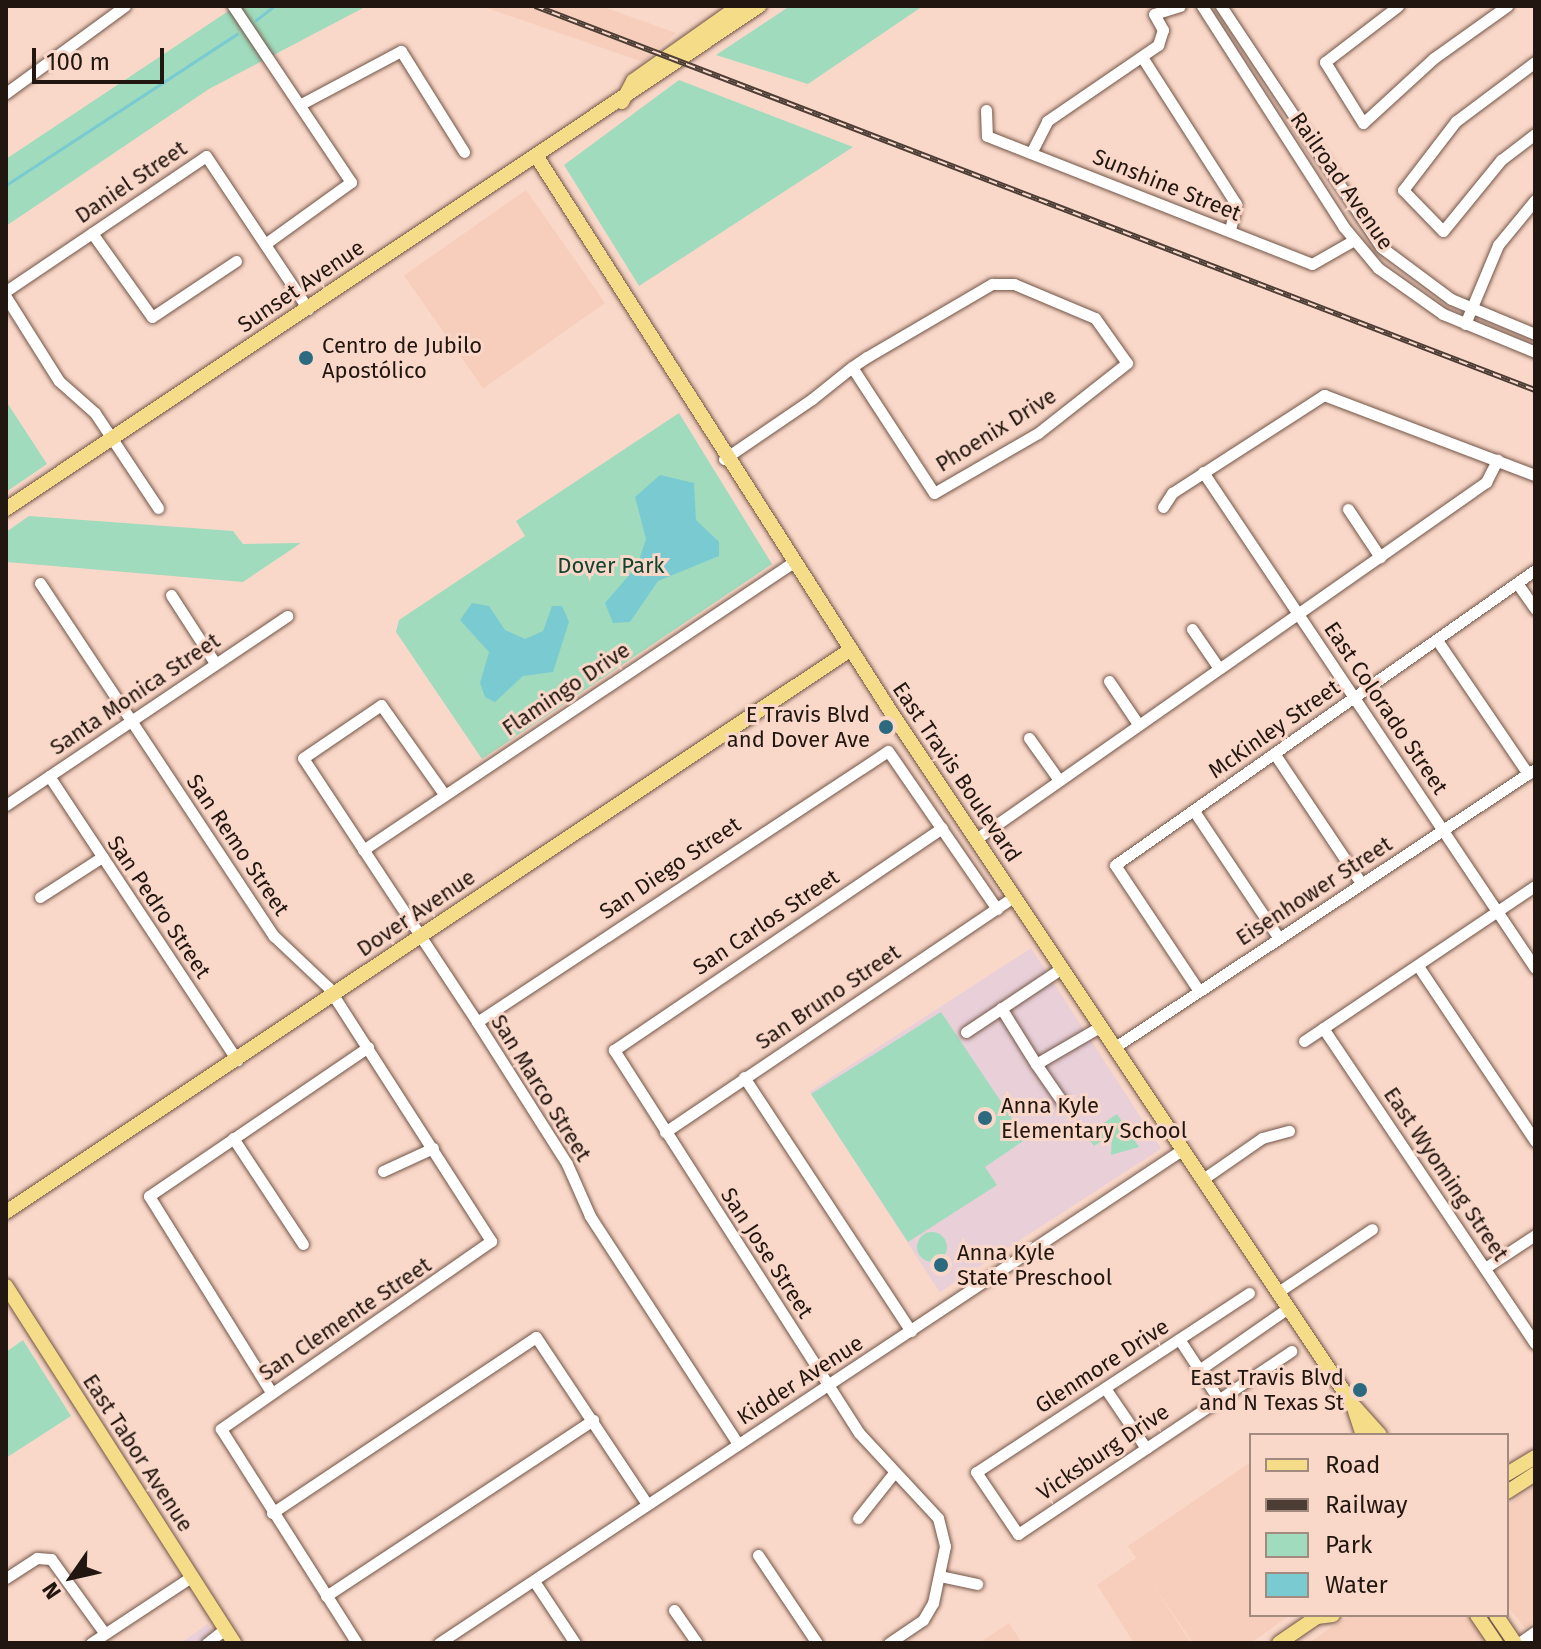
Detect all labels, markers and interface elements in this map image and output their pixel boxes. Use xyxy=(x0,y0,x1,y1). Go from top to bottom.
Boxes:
scale bar xyxy=(36,32,168,82)
text: 100 m xyxy=(46,48,110,76)
street label: Railroad Avenue xyxy=(1285,107,1399,255)
street label: Daniel Street xyxy=(70,135,192,229)
street label: Sunshine Street xyxy=(1089,143,1245,227)
street label: Sunset Avenue xyxy=(233,234,369,338)
place label: Centro de Jubilo Apostólico xyxy=(322,332,482,384)
marker: Centro de Jubilo Apostólico xyxy=(297,349,315,367)
street label: Phoenix Drive xyxy=(931,382,1061,478)
park label: Dover Park xyxy=(557,553,665,579)
street label: East Colorado Street xyxy=(1318,617,1454,799)
street label: Santa Monica Street xyxy=(45,627,225,761)
street label: Flamingo Drive xyxy=(497,637,635,741)
street label: McKinley Street xyxy=(1203,674,1345,784)
street label: East Travis Boulevard xyxy=(887,677,1027,867)
place label: E Travis Blvd and Dover Ave xyxy=(727,701,870,752)
marker: E Travis Blvd and Dover Ave xyxy=(877,718,895,736)
street label: San Remo Street xyxy=(181,769,295,921)
street label: San Diego Street xyxy=(594,811,746,925)
street label: San Pedro Street xyxy=(102,831,216,983)
street label: Eisenhower Street xyxy=(1231,831,1397,951)
street label: San Carlos Street xyxy=(688,863,844,981)
street label: Dover Avenue xyxy=(352,864,480,962)
street label: San Bruno Street xyxy=(751,939,905,1055)
street label: San Marco Street xyxy=(485,1010,597,1166)
street label: East Wyoming Street xyxy=(1378,1082,1514,1266)
place label: Anna Kyle Elementary School xyxy=(1001,1092,1187,1144)
marker: Anna Kyle Elementary School xyxy=(976,1109,994,1127)
street label: San Jose Street xyxy=(715,1183,819,1323)
place label: Anna Kyle State Preschool xyxy=(957,1239,1112,1290)
street label: San Clemente Street xyxy=(254,1252,436,1386)
marker: Anna Kyle State Preschool xyxy=(932,1256,950,1274)
street label: Glenmore Drive xyxy=(1030,1313,1174,1419)
street label: Kidder Avenue xyxy=(732,1329,868,1431)
place label: East Travis Blvd and N Texas St xyxy=(1190,1364,1344,1416)
street label: East Tabor Avenue xyxy=(77,1369,199,1537)
marker: East Travis Blvd and N Texas St xyxy=(1351,1381,1369,1399)
street label: Vicksburg Drive xyxy=(1032,1398,1174,1506)
legend xyxy=(1249,1433,1509,1617)
text: Road xyxy=(1325,1451,1380,1479)
text: Railway xyxy=(1325,1491,1408,1519)
text: Park xyxy=(1325,1531,1372,1559)
north arrow xyxy=(32,1537,112,1617)
text: Water xyxy=(1325,1571,1388,1599)
text: N xyxy=(36,1577,67,1604)

